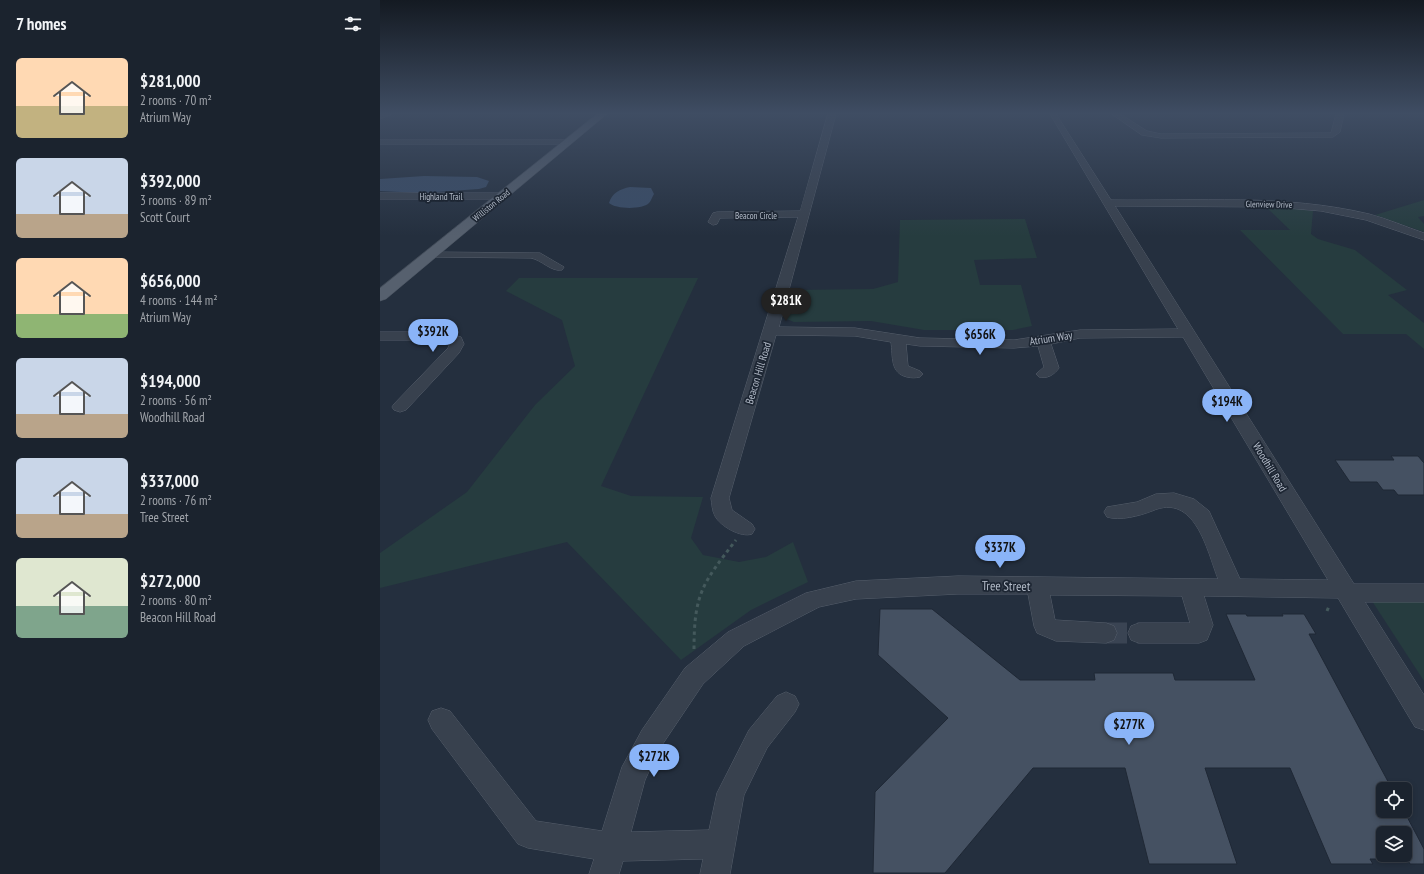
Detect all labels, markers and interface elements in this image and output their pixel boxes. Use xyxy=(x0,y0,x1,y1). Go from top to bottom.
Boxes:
text: 7 homes xyxy=(16,13,67,35)
icon: filters xyxy=(342,13,364,35)
text: $281,000 xyxy=(140,70,201,92)
icon: home xyxy=(48,74,96,122)
text: 2 rooms · 70 m² xyxy=(140,92,212,109)
text: Atrium Way xyxy=(140,109,191,126)
text: $392,000 xyxy=(140,170,201,192)
icon: home xyxy=(48,174,96,222)
street label: Williston Road xyxy=(470,187,512,223)
street label: Highland Trail xyxy=(419,191,464,202)
text: 3 rooms · 89 m² xyxy=(140,192,212,209)
street label: Glenview Drive xyxy=(1246,198,1293,210)
text: Scott Court xyxy=(140,209,190,226)
street label: Beacon Circle xyxy=(735,210,777,221)
text: $656,000 xyxy=(140,270,201,292)
icon: home xyxy=(48,274,96,322)
pin: $281K xyxy=(758,288,814,322)
text: 4 rooms · 144 m² xyxy=(140,292,218,309)
text: $281K xyxy=(770,292,802,309)
text: Atrium Way xyxy=(140,309,191,326)
pin: $392K xyxy=(405,319,461,353)
pin: $656K xyxy=(952,322,1008,356)
text: $392K xyxy=(417,323,449,340)
text: $656K xyxy=(964,326,996,343)
street label: Atrium Way xyxy=(1029,328,1074,348)
street label: Beacon Hill Road xyxy=(742,340,774,406)
text: $194,000 xyxy=(140,370,201,392)
icon: home xyxy=(48,374,96,422)
pin: $194K xyxy=(1199,389,1255,423)
text: 2 rooms · 56 m² xyxy=(140,392,212,409)
text: $194K xyxy=(1211,393,1243,410)
text: Woodhill Road xyxy=(140,409,205,426)
street label: Woodhill Road xyxy=(1250,440,1290,494)
text: $337,000 xyxy=(140,470,199,492)
icon: home xyxy=(48,474,96,522)
text: 2 rooms · 76 m² xyxy=(140,492,212,509)
text: Tree Street xyxy=(140,509,189,526)
pin: $337K xyxy=(972,535,1028,569)
text: $337K xyxy=(984,539,1016,556)
text: $272,000 xyxy=(140,570,201,592)
icon: home xyxy=(48,574,96,622)
street label: Tree Street xyxy=(982,577,1031,595)
text: 2 rooms · 80 m² xyxy=(140,592,212,609)
text: Beacon Hill Road xyxy=(140,609,216,626)
pin: $277K xyxy=(1101,712,1157,746)
text: $277K xyxy=(1113,716,1145,733)
pin: $272K xyxy=(626,744,682,778)
text: $272K xyxy=(638,748,670,765)
map controls xyxy=(1376,782,1412,862)
button: locate xyxy=(1376,782,1412,818)
button: layers xyxy=(1376,826,1412,862)

